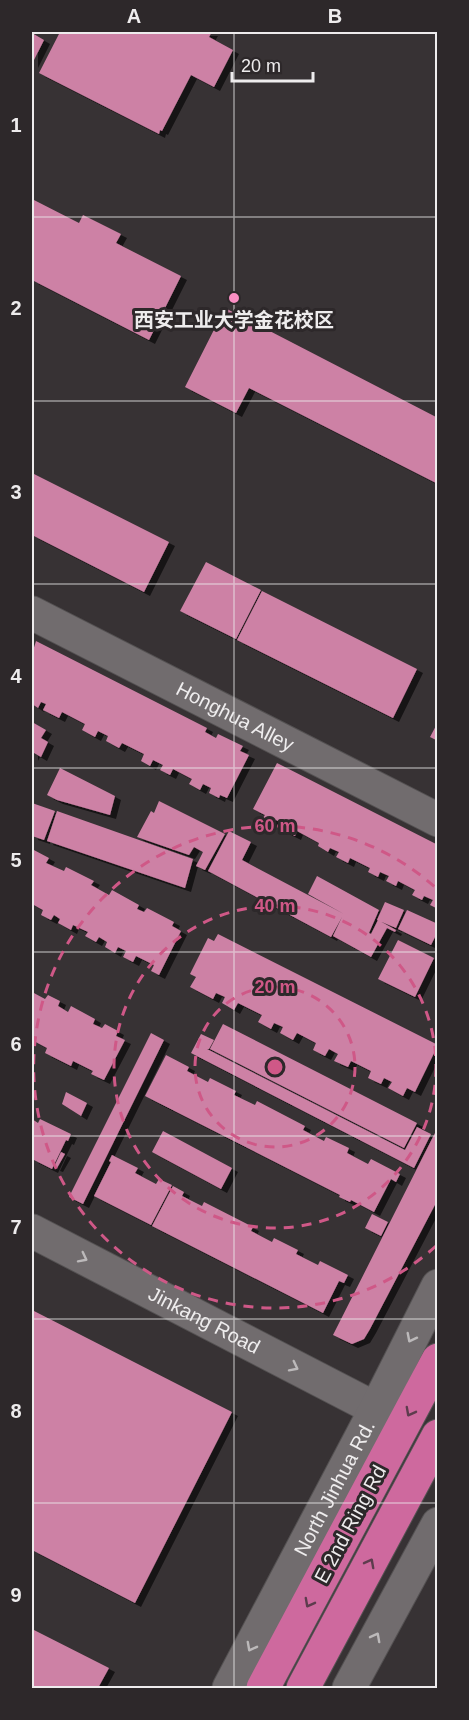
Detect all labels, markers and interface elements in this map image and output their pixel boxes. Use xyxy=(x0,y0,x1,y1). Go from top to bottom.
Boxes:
text: A xyxy=(127,5,141,27)
text: B xyxy=(328,5,342,27)
scale bar xyxy=(232,45,313,83)
text: 20 m xyxy=(241,56,281,76)
text: 1 xyxy=(10,114,22,136)
marker: 西安工业大学金花校区 xyxy=(227,291,241,305)
text: 2 xyxy=(10,297,22,319)
place label: 西安工业大学金花校区 xyxy=(134,309,334,331)
text: 3 xyxy=(10,481,22,503)
text: 4 xyxy=(10,665,22,687)
street label: Honghua Alley xyxy=(173,677,298,756)
text: 60 m xyxy=(254,816,296,836)
text: 5 xyxy=(10,849,22,871)
text: 40 m xyxy=(254,896,296,916)
text: 20 m xyxy=(254,977,296,997)
text: 6 xyxy=(10,1033,22,1055)
centre of rings xyxy=(265,1057,285,1077)
text: 7 xyxy=(10,1216,22,1238)
one-way arrow xyxy=(77,1250,88,1262)
street label: Jinkang Road xyxy=(145,1282,264,1358)
one-way arrow xyxy=(407,1332,419,1343)
one-way arrow xyxy=(288,1359,299,1371)
text: 8 xyxy=(10,1400,22,1422)
one-way arrow xyxy=(406,1406,417,1416)
street label: North Jinhua Rd. xyxy=(290,1417,379,1560)
street label: E 2nd Ring Rd xyxy=(310,1461,390,1587)
one-way arrow xyxy=(363,1559,374,1569)
text: 9 xyxy=(10,1584,22,1606)
one-way arrow xyxy=(305,1597,316,1607)
one-way arrow xyxy=(369,1632,381,1643)
one-way arrow xyxy=(247,1640,258,1651)

